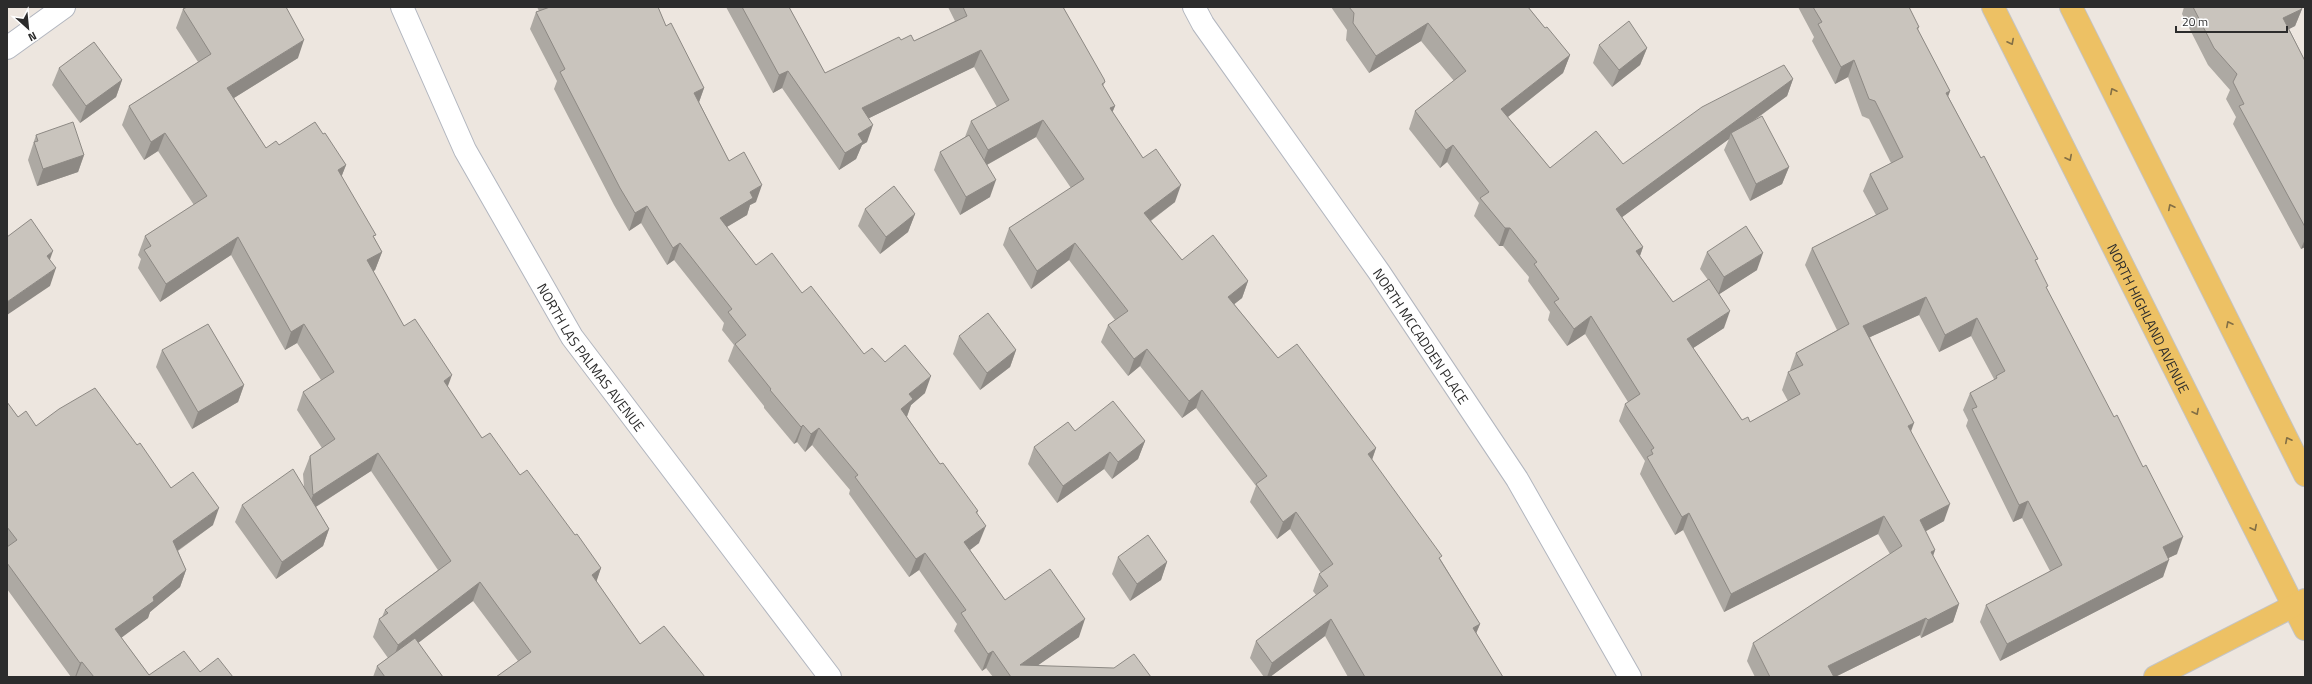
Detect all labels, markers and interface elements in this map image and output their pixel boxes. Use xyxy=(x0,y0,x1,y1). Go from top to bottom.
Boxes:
north arrow xyxy=(8,8,48,48)
scale bar xyxy=(2176,8,2287,34)
text: 20 m xyxy=(2182,12,2208,31)
text: N xyxy=(26,28,40,46)
one-way arrow xyxy=(2006,38,2014,45)
one-way arrow xyxy=(2110,88,2118,95)
one-way arrow xyxy=(2064,154,2072,161)
one-way arrow xyxy=(2168,204,2176,212)
street label: NORTH HIGHLAND AVENUE xyxy=(2103,240,2195,397)
street label: NORTH MCCADDEN PLACE xyxy=(1369,264,1475,408)
street label: NORTH LAS PALMAS AVENUE xyxy=(533,279,650,436)
one-way arrow xyxy=(2226,320,2234,328)
one-way arrow xyxy=(2191,408,2199,415)
one-way arrow xyxy=(2285,437,2292,444)
one-way arrow xyxy=(2249,524,2257,532)

